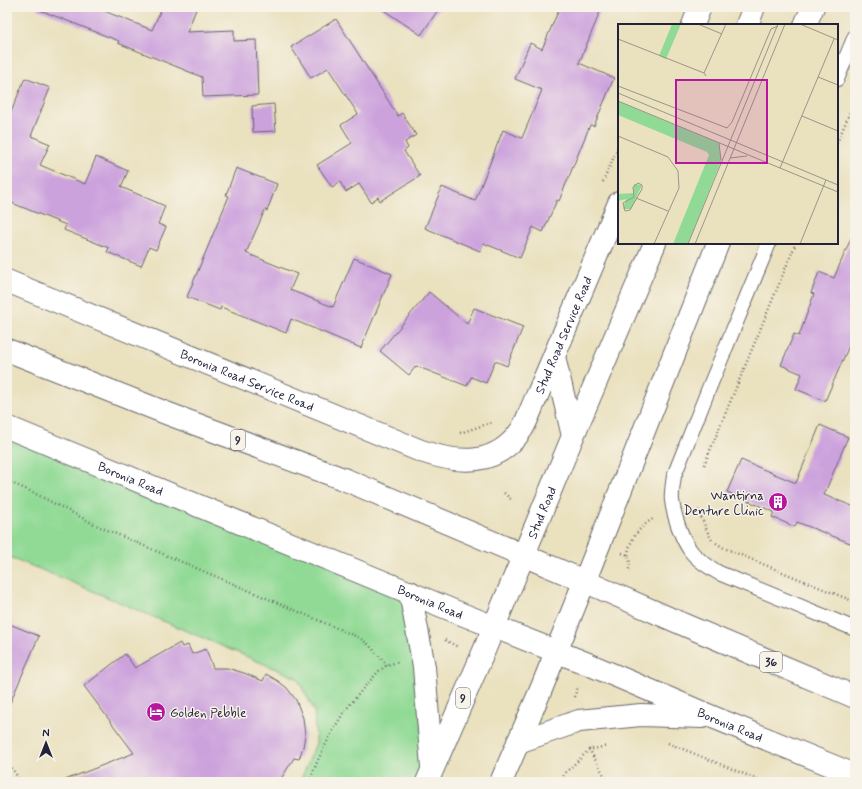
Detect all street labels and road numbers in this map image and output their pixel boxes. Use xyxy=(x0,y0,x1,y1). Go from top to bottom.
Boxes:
street label: Stud Road Service Road xyxy=(532,274,597,397)
street label: Boronia Road Service Road xyxy=(177,346,316,416)
road number: 9 xyxy=(231,430,245,450)
street label: Boronia Road xyxy=(95,458,166,500)
street label: Stud Road xyxy=(524,484,561,542)
street label: Boronia Road xyxy=(395,582,465,624)
road number: 36 xyxy=(760,652,782,672)
road number: 9 xyxy=(456,688,470,708)
street label: Boronia Road xyxy=(694,704,765,747)

